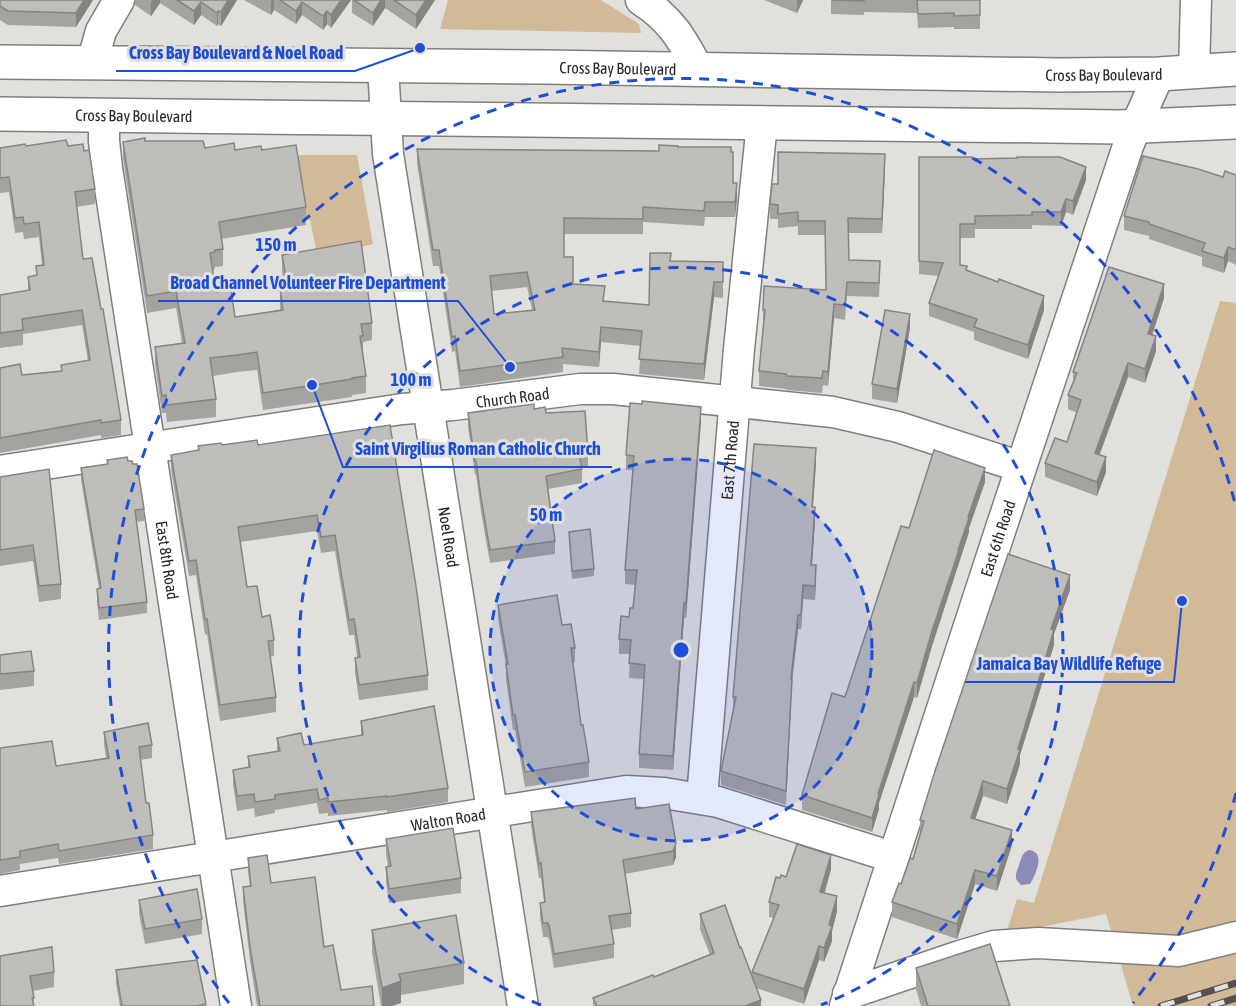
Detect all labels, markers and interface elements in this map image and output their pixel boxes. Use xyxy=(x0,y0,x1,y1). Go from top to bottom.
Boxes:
callout: Cross Bay Boulevard & Noel Road xyxy=(116,35,355,71)
text: Cross Bay Boulevard & Noel Road xyxy=(129,42,343,63)
street label: Cross Bay Boulevard xyxy=(559,58,677,78)
street label: Cross Bay Boulevard xyxy=(1045,65,1163,85)
street label: Cross Bay Boulevard xyxy=(75,106,193,125)
text: 150 m xyxy=(256,234,296,255)
callout: Broad Channel Volunteer Fire Department xyxy=(158,265,458,301)
text: Broad Channel Volunteer Fire Department xyxy=(170,272,447,293)
text: 100 m xyxy=(391,369,431,390)
street label: Church Road xyxy=(475,384,550,411)
street label: East 7th Road xyxy=(718,420,742,500)
callout: Saint Virgilius Roman Catholic Church xyxy=(343,431,612,467)
text: Saint Virgilius Roman Catholic Church xyxy=(355,438,601,459)
street label: East 6th Road xyxy=(977,498,1019,579)
text: 50 m xyxy=(530,504,562,525)
street label: Noel Road xyxy=(435,505,462,569)
street label: East 8th Road xyxy=(152,520,182,601)
centre of rings xyxy=(671,640,691,660)
callout: Jamaica Bay Wildlife Refuge xyxy=(965,646,1174,682)
text: Jamaica Bay Wildlife Refuge xyxy=(975,653,1162,674)
street label: Walton Road xyxy=(410,805,487,834)

